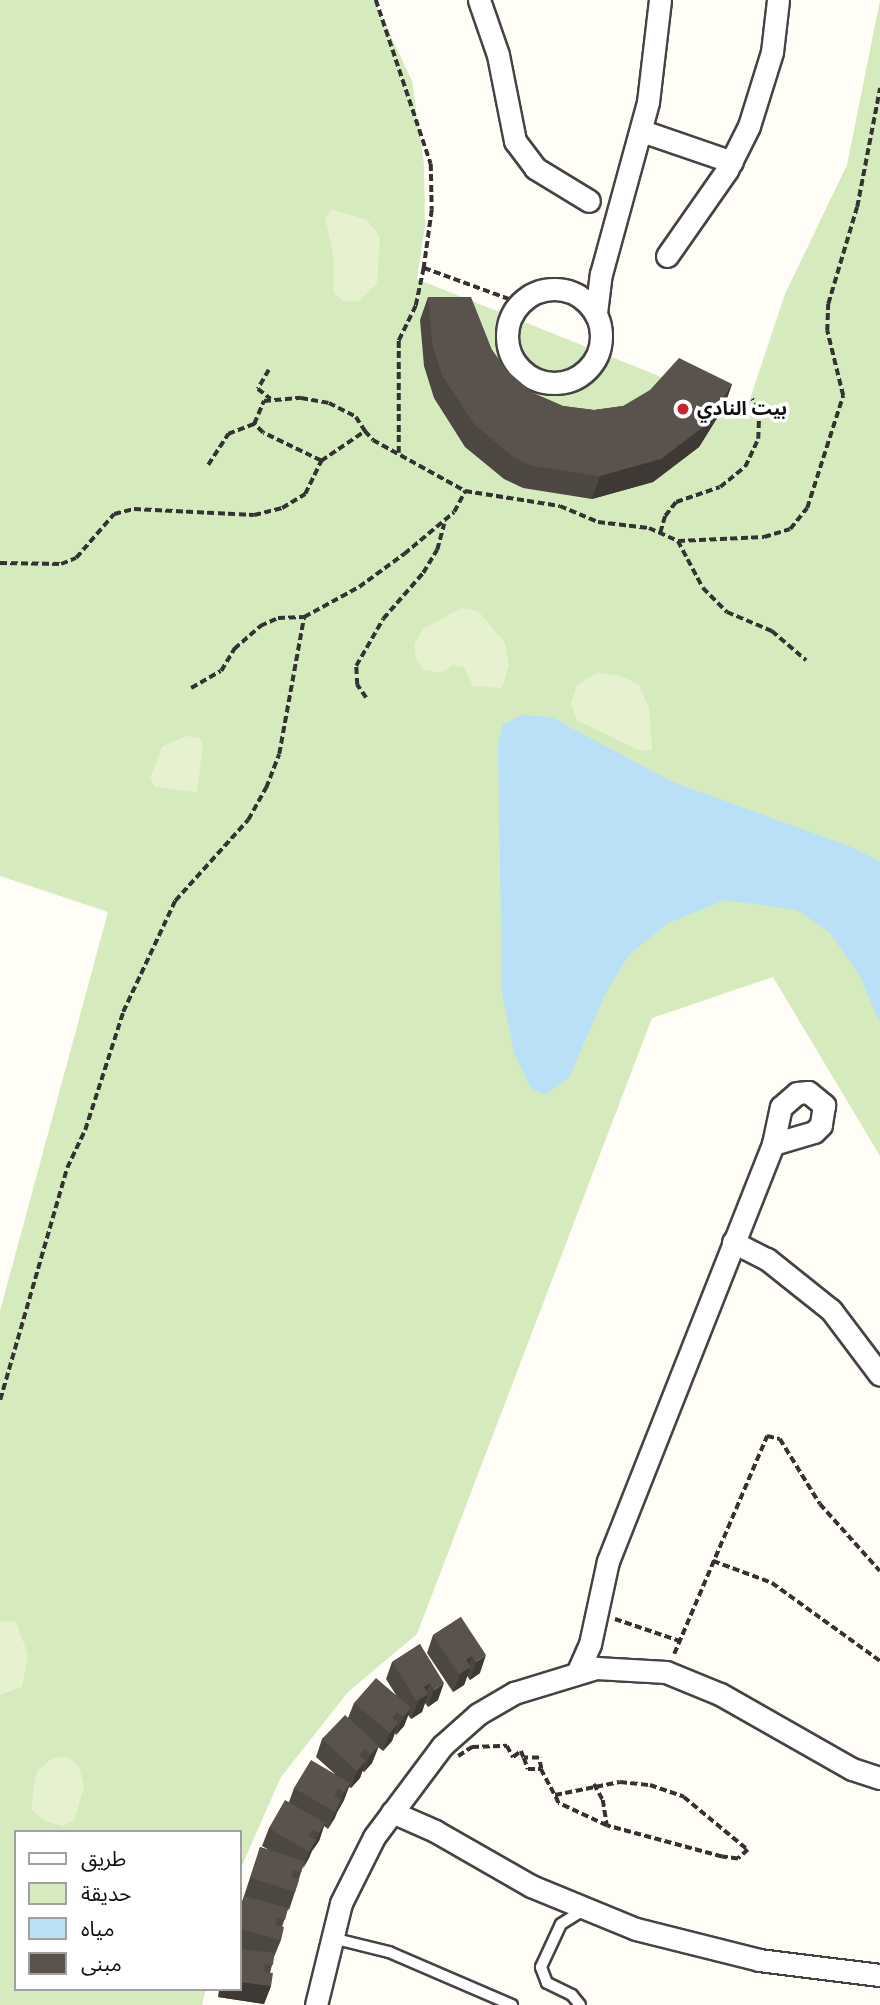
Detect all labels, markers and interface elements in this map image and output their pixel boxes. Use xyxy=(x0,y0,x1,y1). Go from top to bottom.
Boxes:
place label: بيت النادي xyxy=(697,398,787,420)
marker: بيت النادي xyxy=(675,401,691,417)
legend xyxy=(14,1830,242,1991)
text: طريق xyxy=(81,1845,126,1872)
text: حديقة xyxy=(81,1880,131,1907)
text: مياه xyxy=(81,1915,114,1942)
text: مبنى xyxy=(81,1950,122,1977)

